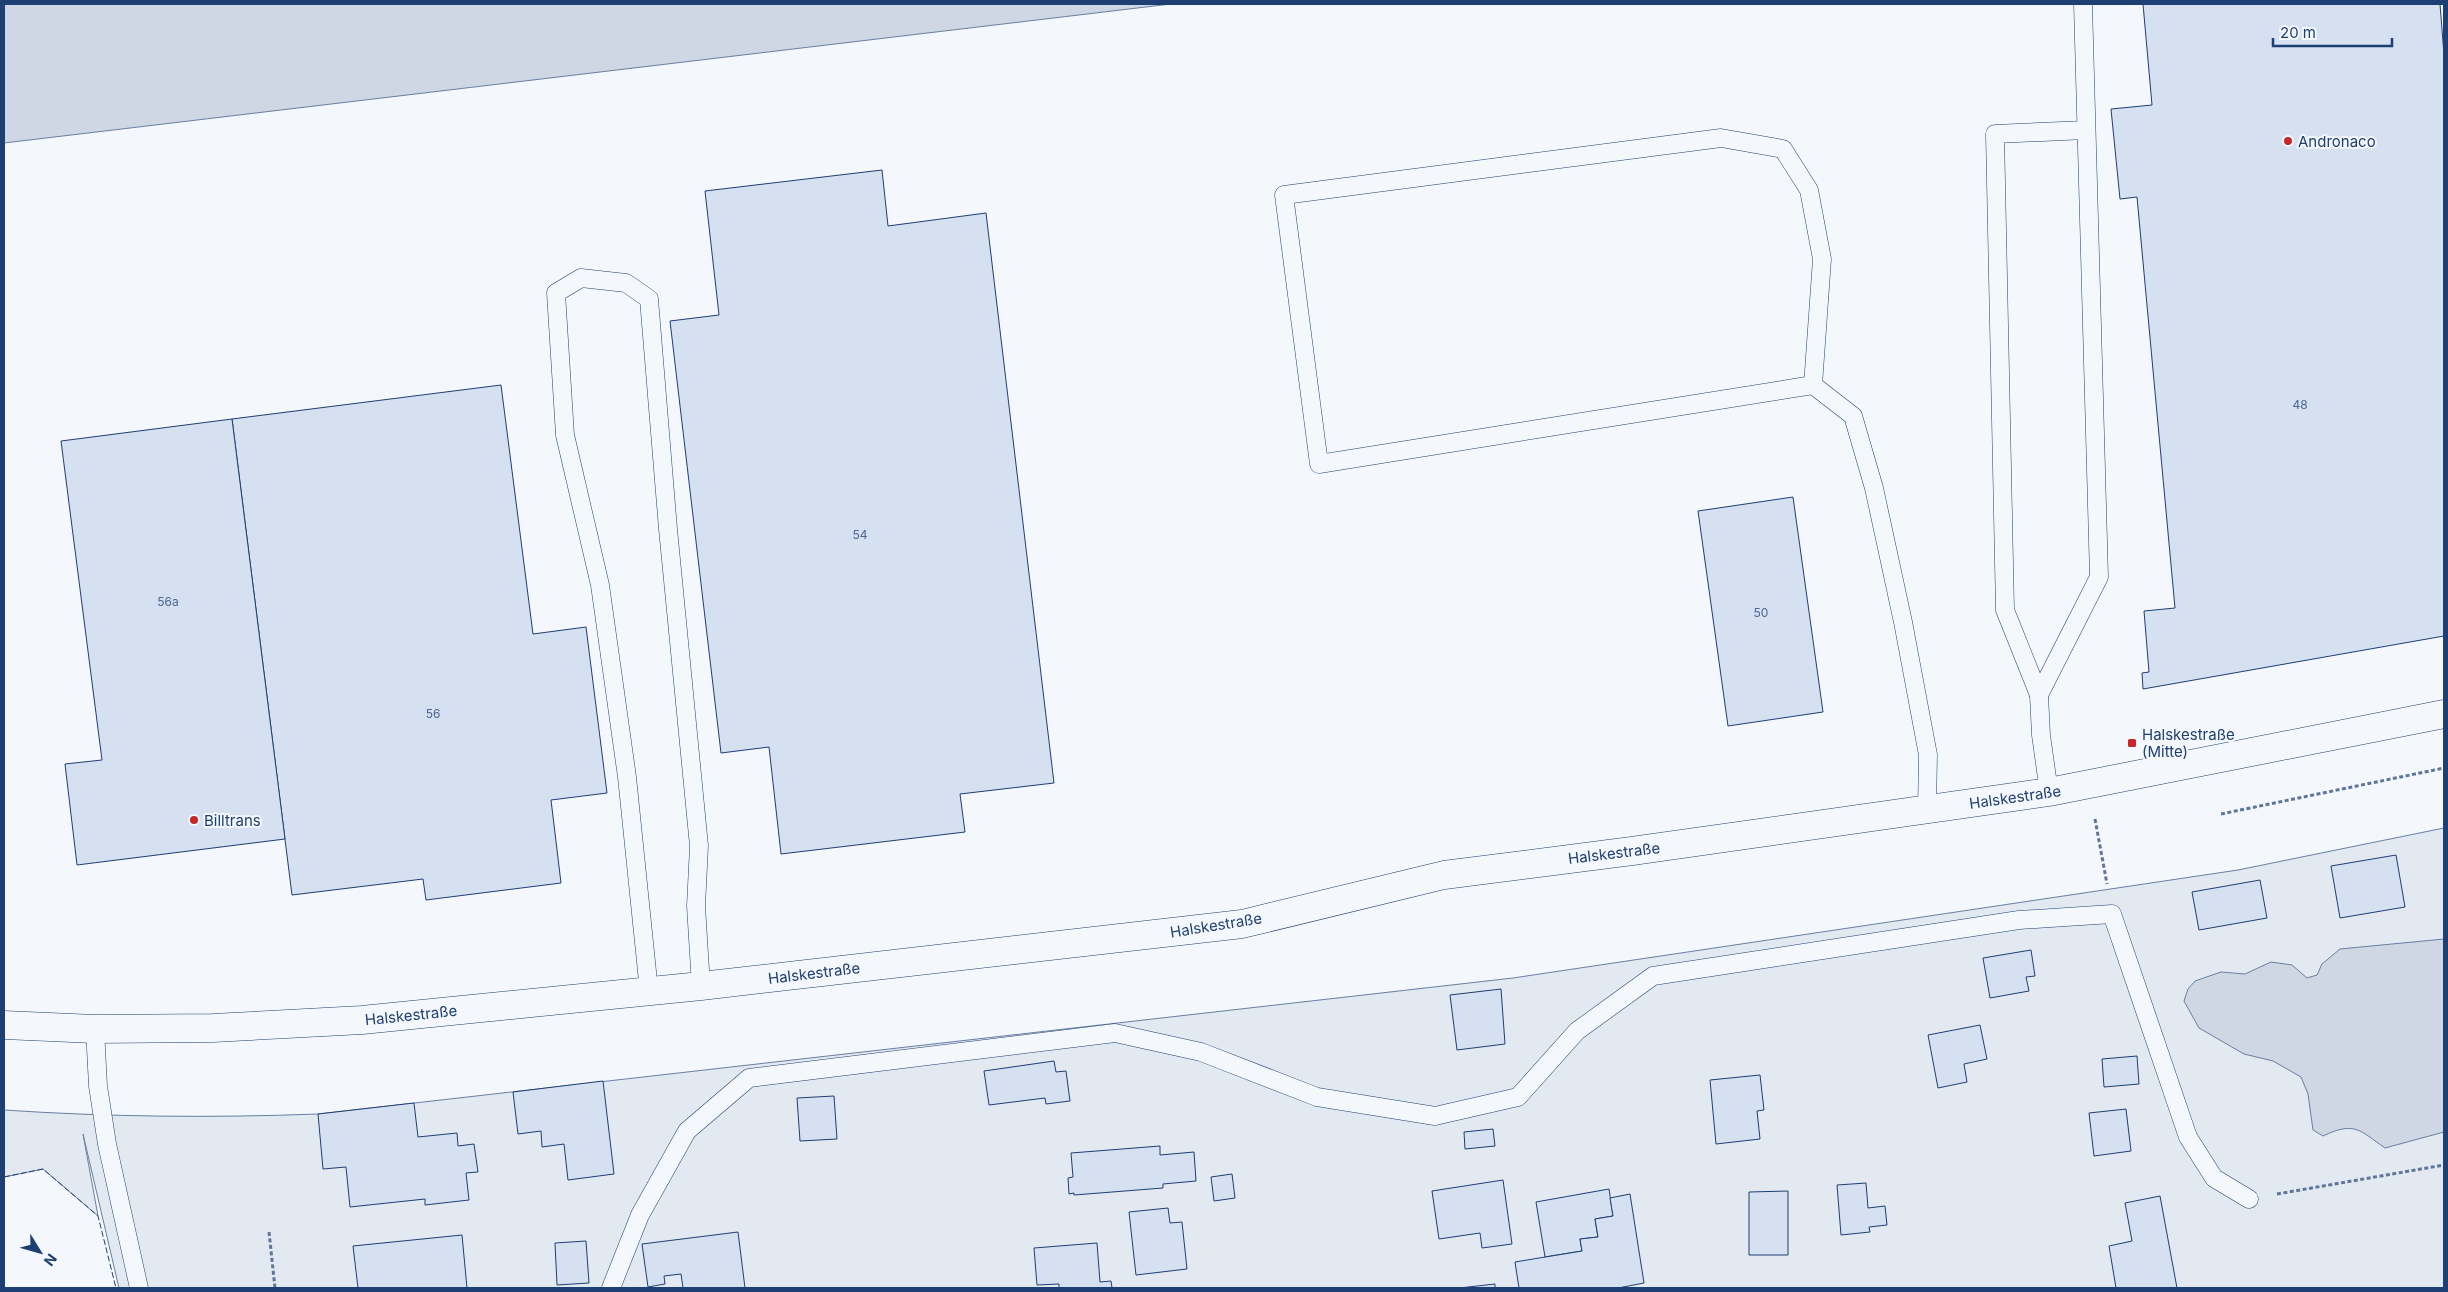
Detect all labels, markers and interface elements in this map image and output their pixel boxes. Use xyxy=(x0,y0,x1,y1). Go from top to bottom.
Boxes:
scale bar xyxy=(2273,15,2392,47)
text: 20 m xyxy=(2280,23,2316,42)
place label: Andronaco xyxy=(2298,132,2376,151)
marker: Andronaco xyxy=(2282,135,2294,147)
house number: 48 xyxy=(2292,397,2308,412)
house number: 54 xyxy=(852,527,868,542)
house number: 56a xyxy=(157,594,179,609)
house number: 50 xyxy=(1754,605,1768,620)
house number: 56 xyxy=(426,706,440,721)
place label: Halskestraße (Mitte) xyxy=(2142,725,2235,761)
marker: Halskestraße (Mitte) xyxy=(2126,737,2138,749)
street label: Halskestraße xyxy=(1968,781,2062,813)
place label: Billtrans xyxy=(204,811,261,830)
marker: Billtrans xyxy=(188,814,200,826)
street label: Halskestraße xyxy=(1567,838,1661,868)
street label: Halskestraße xyxy=(1169,908,1263,942)
street label: Halskestraße xyxy=(767,958,861,988)
street label: Halskestraße xyxy=(364,1001,458,1029)
north arrow xyxy=(15,1227,65,1277)
text: N xyxy=(41,1251,61,1270)

